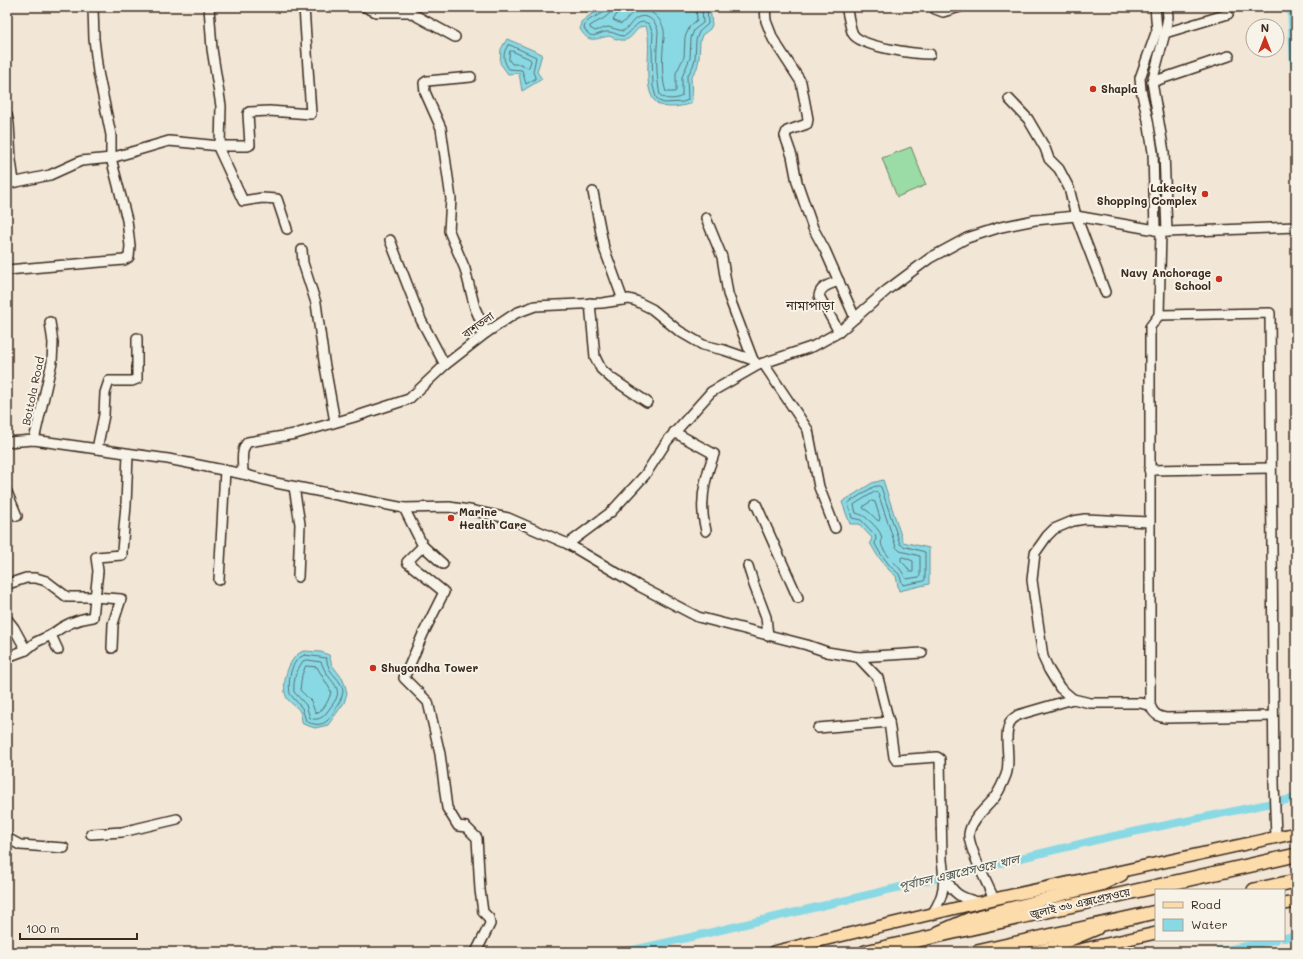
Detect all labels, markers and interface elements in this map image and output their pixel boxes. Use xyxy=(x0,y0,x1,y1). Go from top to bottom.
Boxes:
north arrow xyxy=(1245,18,1285,58)
text: N xyxy=(1261,20,1269,35)
place label: Shapla xyxy=(1101,81,1138,96)
marker: Shapla xyxy=(1088,84,1098,94)
place label: Lakecity Shopping Complex xyxy=(1097,180,1197,208)
marker: Lakecity Shopping Complex xyxy=(1200,189,1210,199)
place label: Navy Anchorage School xyxy=(1121,265,1211,293)
marker: Navy Anchorage School xyxy=(1214,274,1224,284)
district label: নামাপাড়া xyxy=(785,296,835,313)
street label: বাশতলা xyxy=(458,307,497,342)
street label: Bottola Road xyxy=(18,355,47,427)
place label: Marine Health Care xyxy=(459,504,527,532)
marker: Marine Health Care xyxy=(446,513,456,523)
place label: Shugondha Tower xyxy=(381,660,478,675)
marker: Shugondha Tower xyxy=(368,663,378,673)
water label: পূর্বাচল এক্সপ্রেসওয়ে খাল xyxy=(897,850,1023,894)
street label: জুলাই ৩৬ এক্সপ্রেসওয়ে xyxy=(1027,884,1132,922)
legend xyxy=(1155,889,1285,941)
text: Road xyxy=(1191,896,1221,912)
scale bar xyxy=(20,915,137,941)
text: Water xyxy=(1191,916,1228,932)
text: 100 m xyxy=(26,920,60,936)

